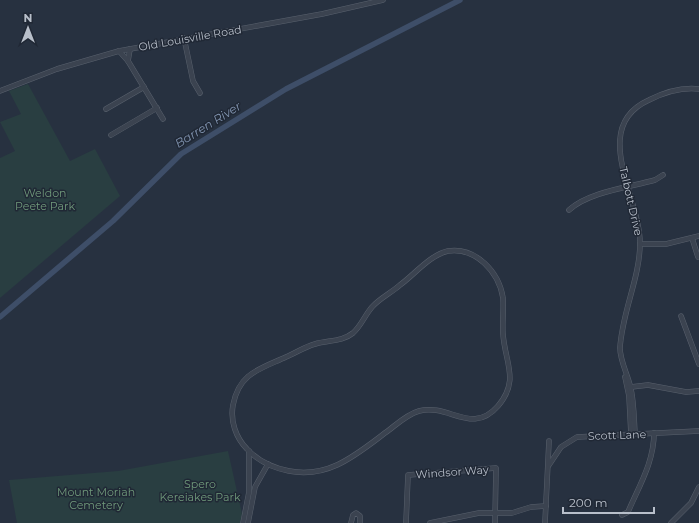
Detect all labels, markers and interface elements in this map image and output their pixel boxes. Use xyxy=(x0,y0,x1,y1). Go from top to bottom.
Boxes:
north arrow xyxy=(8,8,48,48)
text: N xyxy=(24,11,32,25)
street label: Old Louisville Road xyxy=(137,22,243,54)
water label: Barren River xyxy=(172,98,244,151)
street label: Talbott Drive xyxy=(616,165,646,237)
park label: Weldon Peete Park xyxy=(15,186,75,213)
street label: Scott Lane xyxy=(588,427,647,443)
street label: Windsor Way xyxy=(415,462,489,482)
park label: Spero Kereiakes Park xyxy=(160,477,241,504)
park label: Mount Moriah Cemetery xyxy=(57,485,135,512)
scale bar xyxy=(563,489,654,515)
text: 200 m xyxy=(569,495,608,510)

